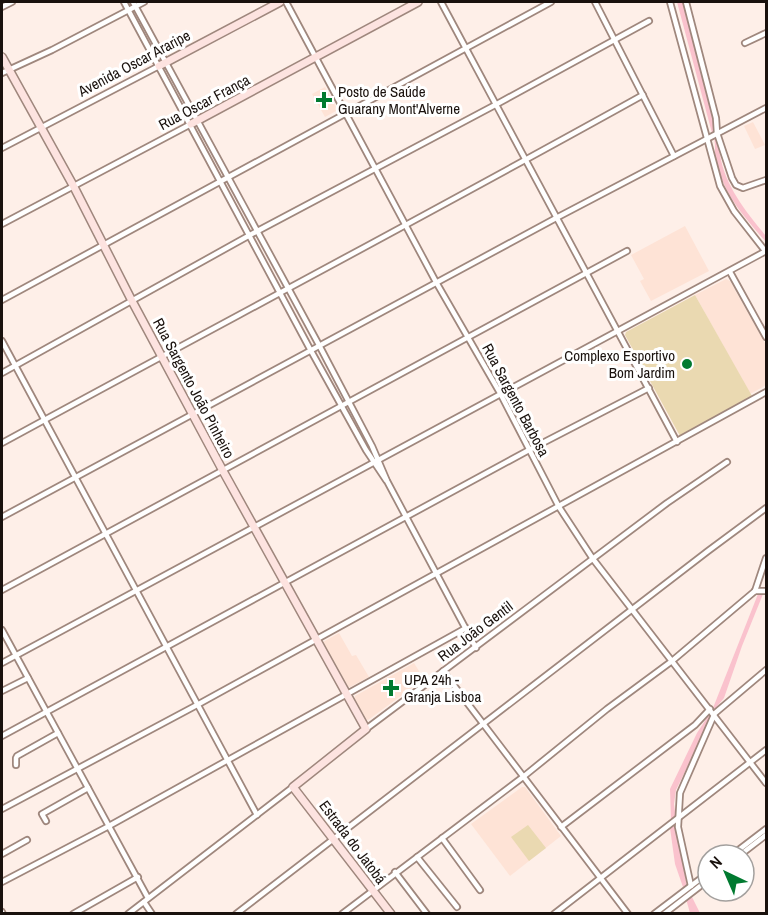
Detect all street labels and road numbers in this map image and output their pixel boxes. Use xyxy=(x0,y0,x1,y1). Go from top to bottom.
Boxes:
street label: Avenida Oscar Araripe xyxy=(73,24,194,102)
street label: Rua Oscar França xyxy=(155,69,253,135)
street label: Rua Sargento João Pinheiro xyxy=(148,314,240,462)
street label: Rua Sargento Barbosa xyxy=(477,340,555,460)
street label: Rua João Gentil xyxy=(433,596,517,666)
street label: Estrada do Jatobá xyxy=(315,796,392,888)

